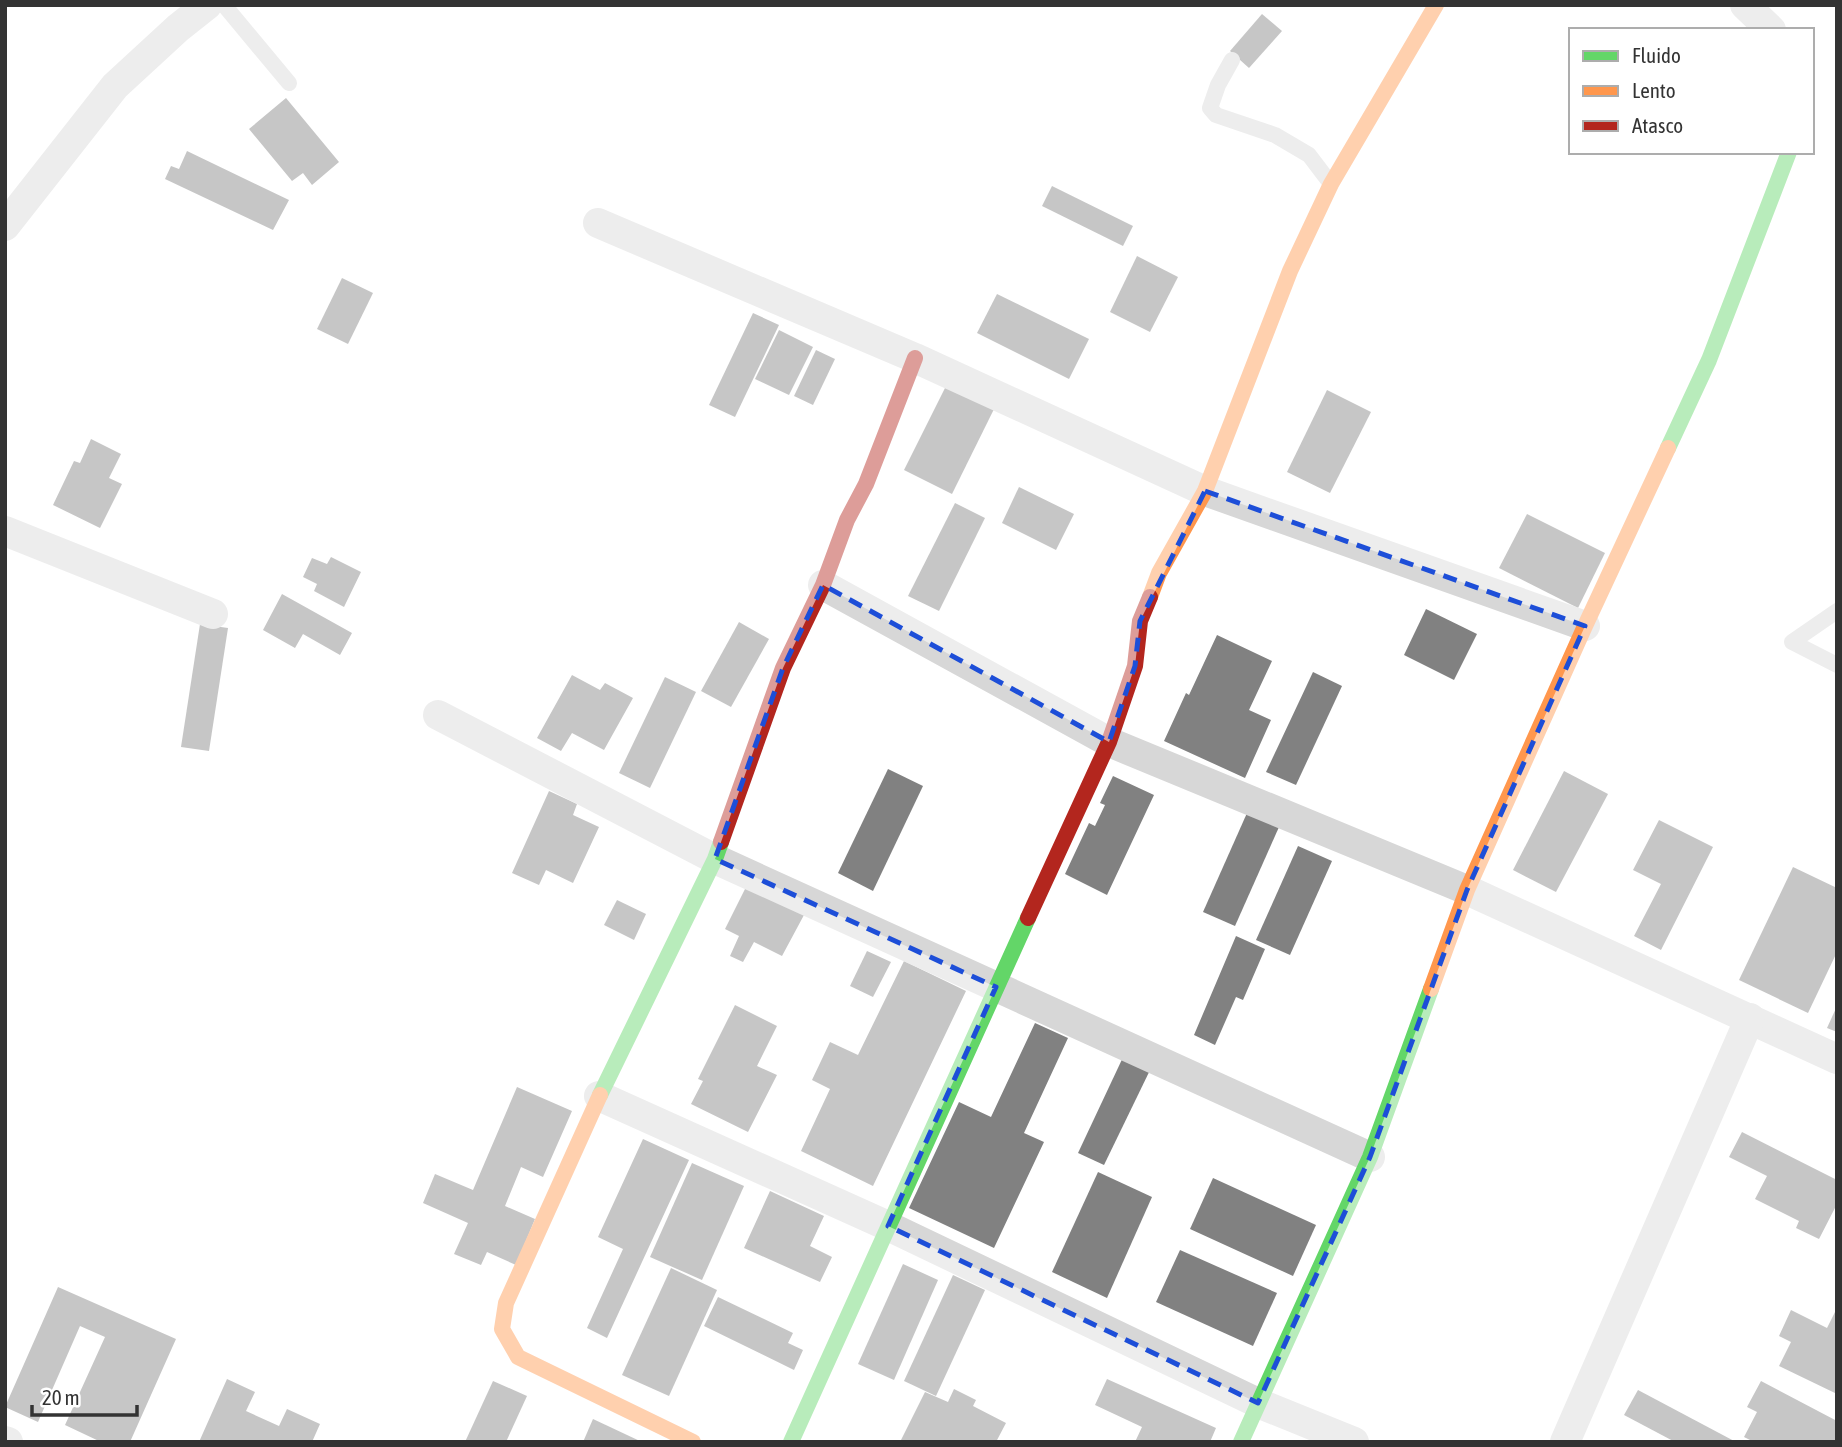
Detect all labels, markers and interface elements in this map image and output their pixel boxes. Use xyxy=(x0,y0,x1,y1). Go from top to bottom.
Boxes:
legend xyxy=(1569,28,1814,154)
text: Fluido xyxy=(1632,43,1681,67)
text: Lento xyxy=(1632,78,1676,102)
text: Atasco xyxy=(1632,113,1683,137)
scale bar xyxy=(32,1374,136,1418)
text: 20 m xyxy=(42,1385,80,1409)

